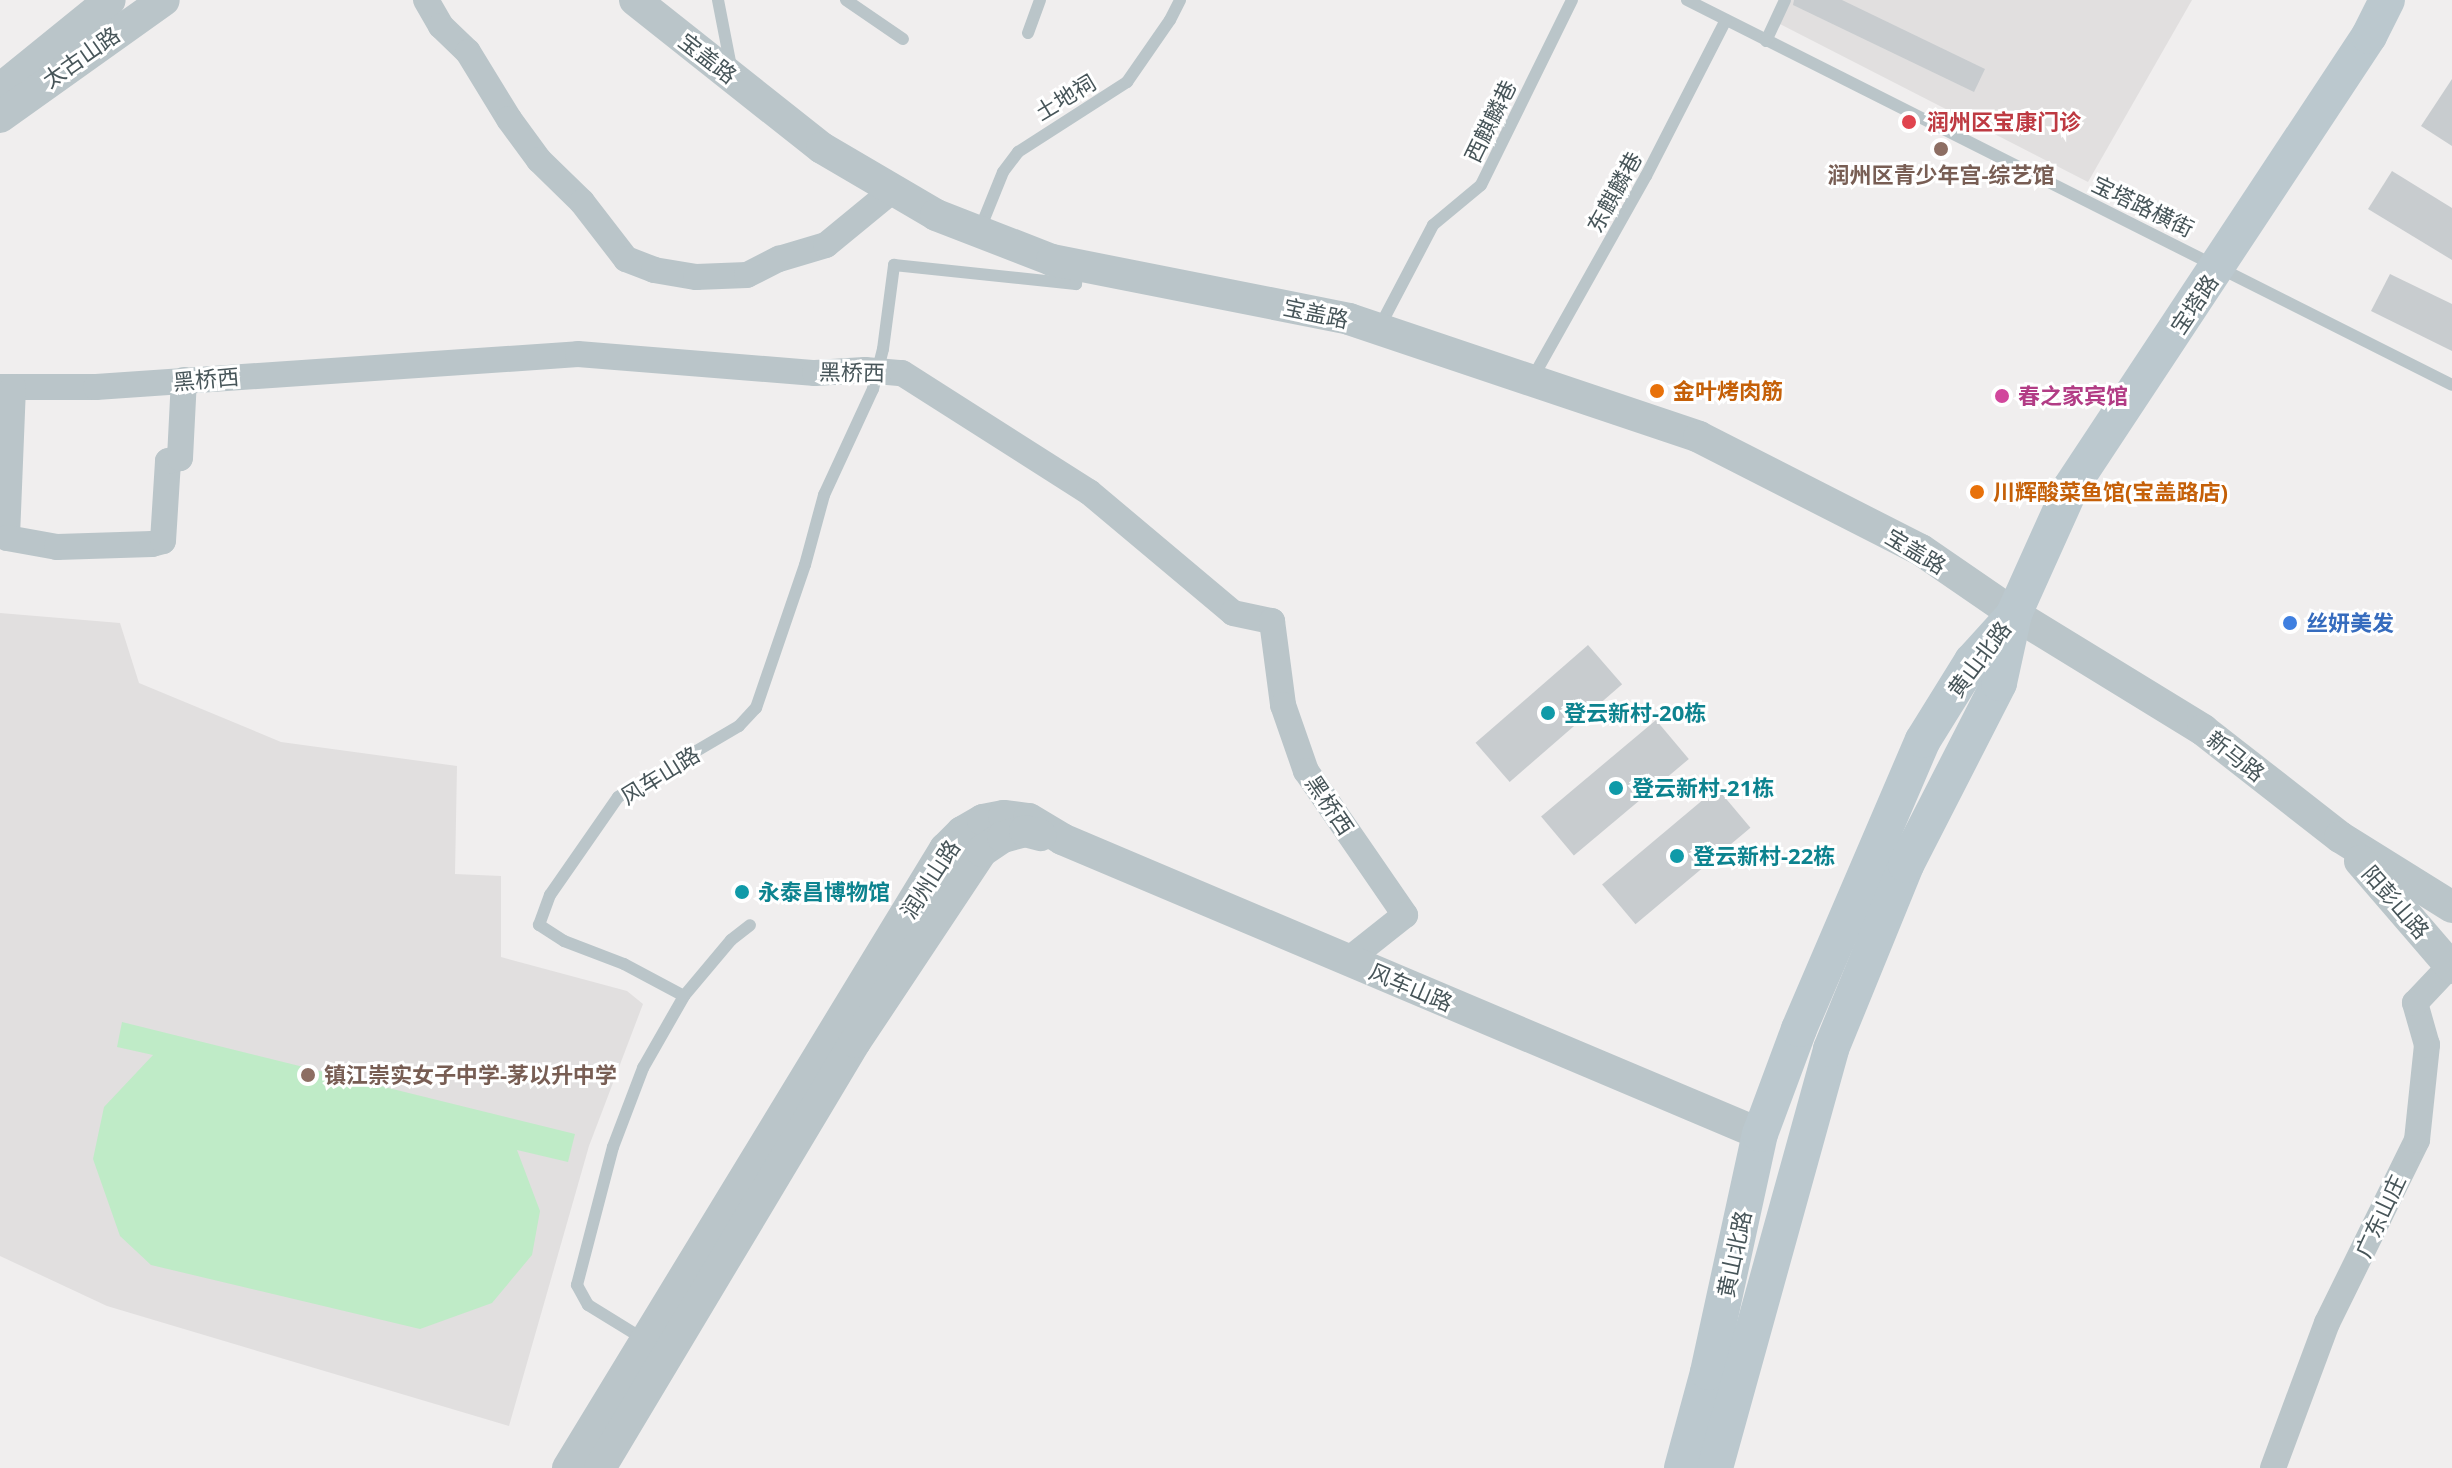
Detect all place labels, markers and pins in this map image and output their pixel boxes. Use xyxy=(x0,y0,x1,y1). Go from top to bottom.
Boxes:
place label: 润州区宝康门诊 xyxy=(1927,109,2081,135)
marker: 润州区宝康门诊 xyxy=(1898,111,1920,133)
marker: 润州区青少年宫-综艺馆 xyxy=(1932,140,1950,158)
place label: 润州区青少年宫-综艺馆 xyxy=(1827,162,2055,188)
place label: 金叶烤肉筋 xyxy=(1673,378,1783,404)
marker: 金叶烤肉筋 xyxy=(1648,382,1666,400)
place label: 春之家宾馆 xyxy=(2018,383,2128,409)
marker: 春之家宾馆 xyxy=(1993,387,2011,405)
place label: 川辉酸菜鱼馆(宝盖路店) xyxy=(1993,479,2228,505)
marker: 川辉酸菜鱼馆(宝盖路店) xyxy=(1968,483,1986,501)
place label: 丝妍美发 xyxy=(2306,610,2394,636)
marker: 丝妍美发 xyxy=(2281,614,2299,632)
place label: 登云新村-20栋 xyxy=(1564,700,1706,726)
marker: 登云新村-20栋 xyxy=(1539,704,1557,722)
place label: 登云新村-21栋 xyxy=(1632,775,1774,801)
marker: 登云新村-21栋 xyxy=(1607,779,1625,797)
place label: 登云新村-22栋 xyxy=(1693,843,1835,869)
marker: 登云新村-22栋 xyxy=(1668,847,1686,865)
place label: 永泰昌博物馆 xyxy=(758,879,890,905)
marker: 永泰昌博物馆 xyxy=(733,883,751,901)
place label: 镇江崇实女子中学-茅以升中学 xyxy=(324,1062,617,1088)
marker: 镇江崇实女子中学-茅以升中学 xyxy=(299,1066,317,1084)

